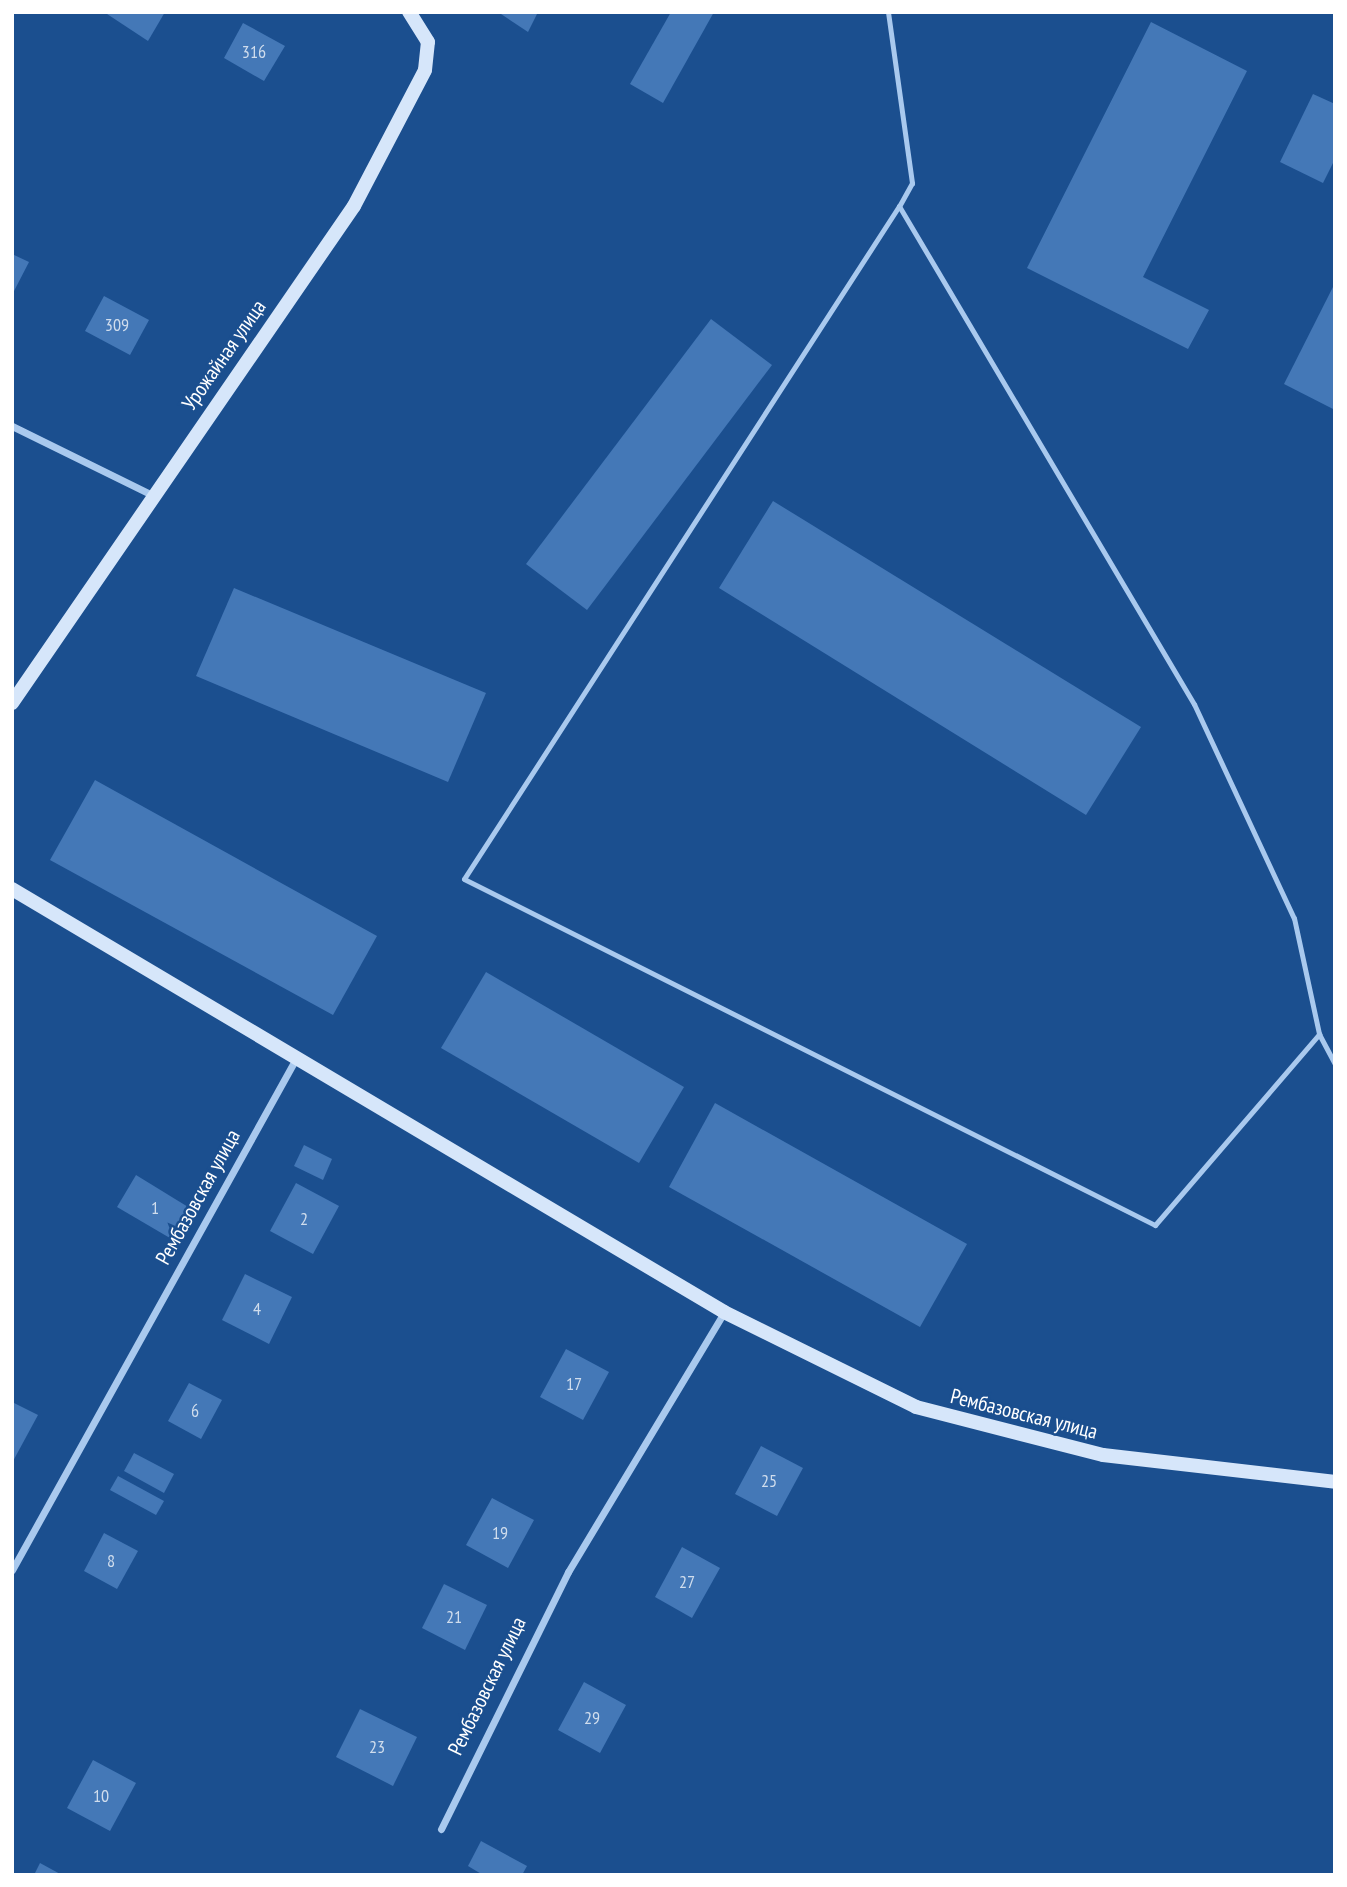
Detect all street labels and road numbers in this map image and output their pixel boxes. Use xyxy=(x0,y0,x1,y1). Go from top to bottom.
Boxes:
street label: Урожайная улица xyxy=(177,295,271,415)
street label: Рембазовская улица xyxy=(150,1125,246,1269)
street label: Рембазовская улица xyxy=(948,1384,1100,1444)
street label: Рембазовская улица xyxy=(443,1613,531,1759)

